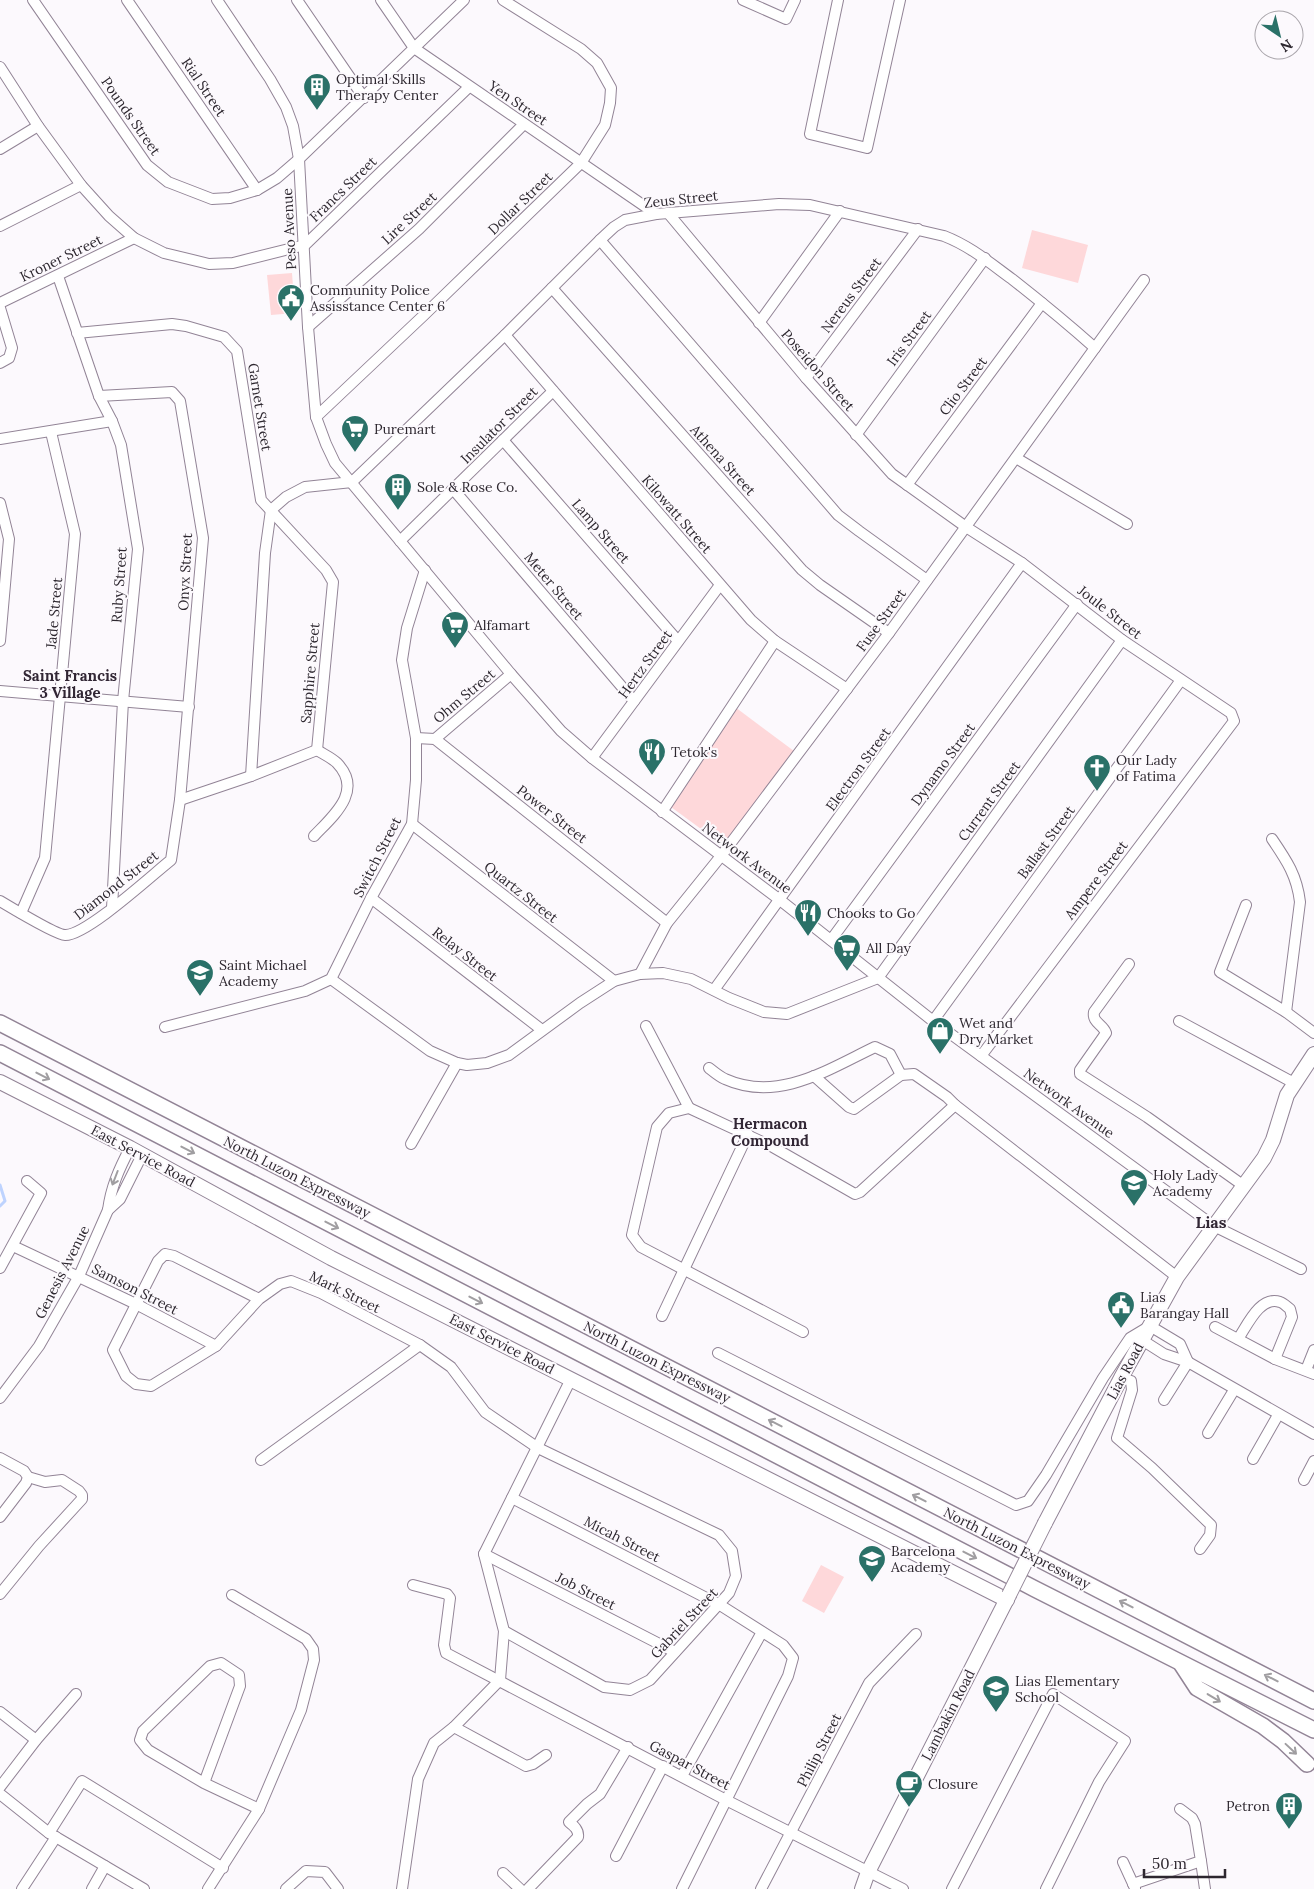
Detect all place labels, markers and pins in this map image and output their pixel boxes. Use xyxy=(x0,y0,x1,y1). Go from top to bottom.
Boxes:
place label: Optimal Skills Therapy Center xyxy=(336,70,438,104)
building icon: Optimal Skills Therapy Center xyxy=(302,72,332,111)
place label: Community Police Assisstance Center 6 xyxy=(309,281,445,315)
public building icon: Community Police Assisstance Center 6 xyxy=(276,283,306,322)
supermarket icon: Puremart xyxy=(340,414,370,453)
place label: Puremart xyxy=(374,420,436,438)
building icon: Sole & Rose Co. xyxy=(383,472,413,511)
place label: Sole & Rose Co. xyxy=(417,478,518,496)
supermarket icon: Alfamart xyxy=(440,610,470,649)
place label: Alfamart xyxy=(473,616,530,634)
restaurant icon: Tetok's xyxy=(637,737,667,776)
place label: Tetok's xyxy=(671,743,717,761)
place label: Our Lady of Fatima xyxy=(1116,751,1177,785)
church icon: Our Lady of Fatima xyxy=(1082,753,1112,792)
restaurant icon: Chooks to Go xyxy=(793,898,823,937)
place label: Chooks to Go xyxy=(827,904,915,922)
supermarket icon: All Day xyxy=(832,933,862,972)
place label: All Day xyxy=(865,939,912,957)
place label: Saint Michael Academy xyxy=(218,956,307,990)
school or university icon: Saint Michael Academy xyxy=(185,958,215,997)
place label: Wet and Dry Market xyxy=(959,1014,1034,1048)
shop icon: Wet and Dry Market xyxy=(925,1016,955,1055)
place label: Holy Lady Academy xyxy=(1152,1166,1219,1200)
school or university icon: Holy Lady Academy xyxy=(1119,1168,1149,1207)
place label: Lias Barangay Hall xyxy=(1140,1288,1229,1322)
public building icon: Lias Barangay Hall xyxy=(1106,1290,1136,1329)
place label: Barcelona Academy xyxy=(890,1542,956,1576)
school or university icon: Barcelona Academy xyxy=(857,1544,887,1583)
place label: Lias Elementary School xyxy=(1015,1672,1120,1706)
school or university icon: Lias Elementary School xyxy=(981,1674,1011,1713)
cafe icon: Closure xyxy=(894,1769,924,1808)
place label: Closure xyxy=(928,1775,979,1793)
building icon: Petron xyxy=(1274,1791,1304,1830)
place label: Petron xyxy=(1226,1797,1270,1815)

